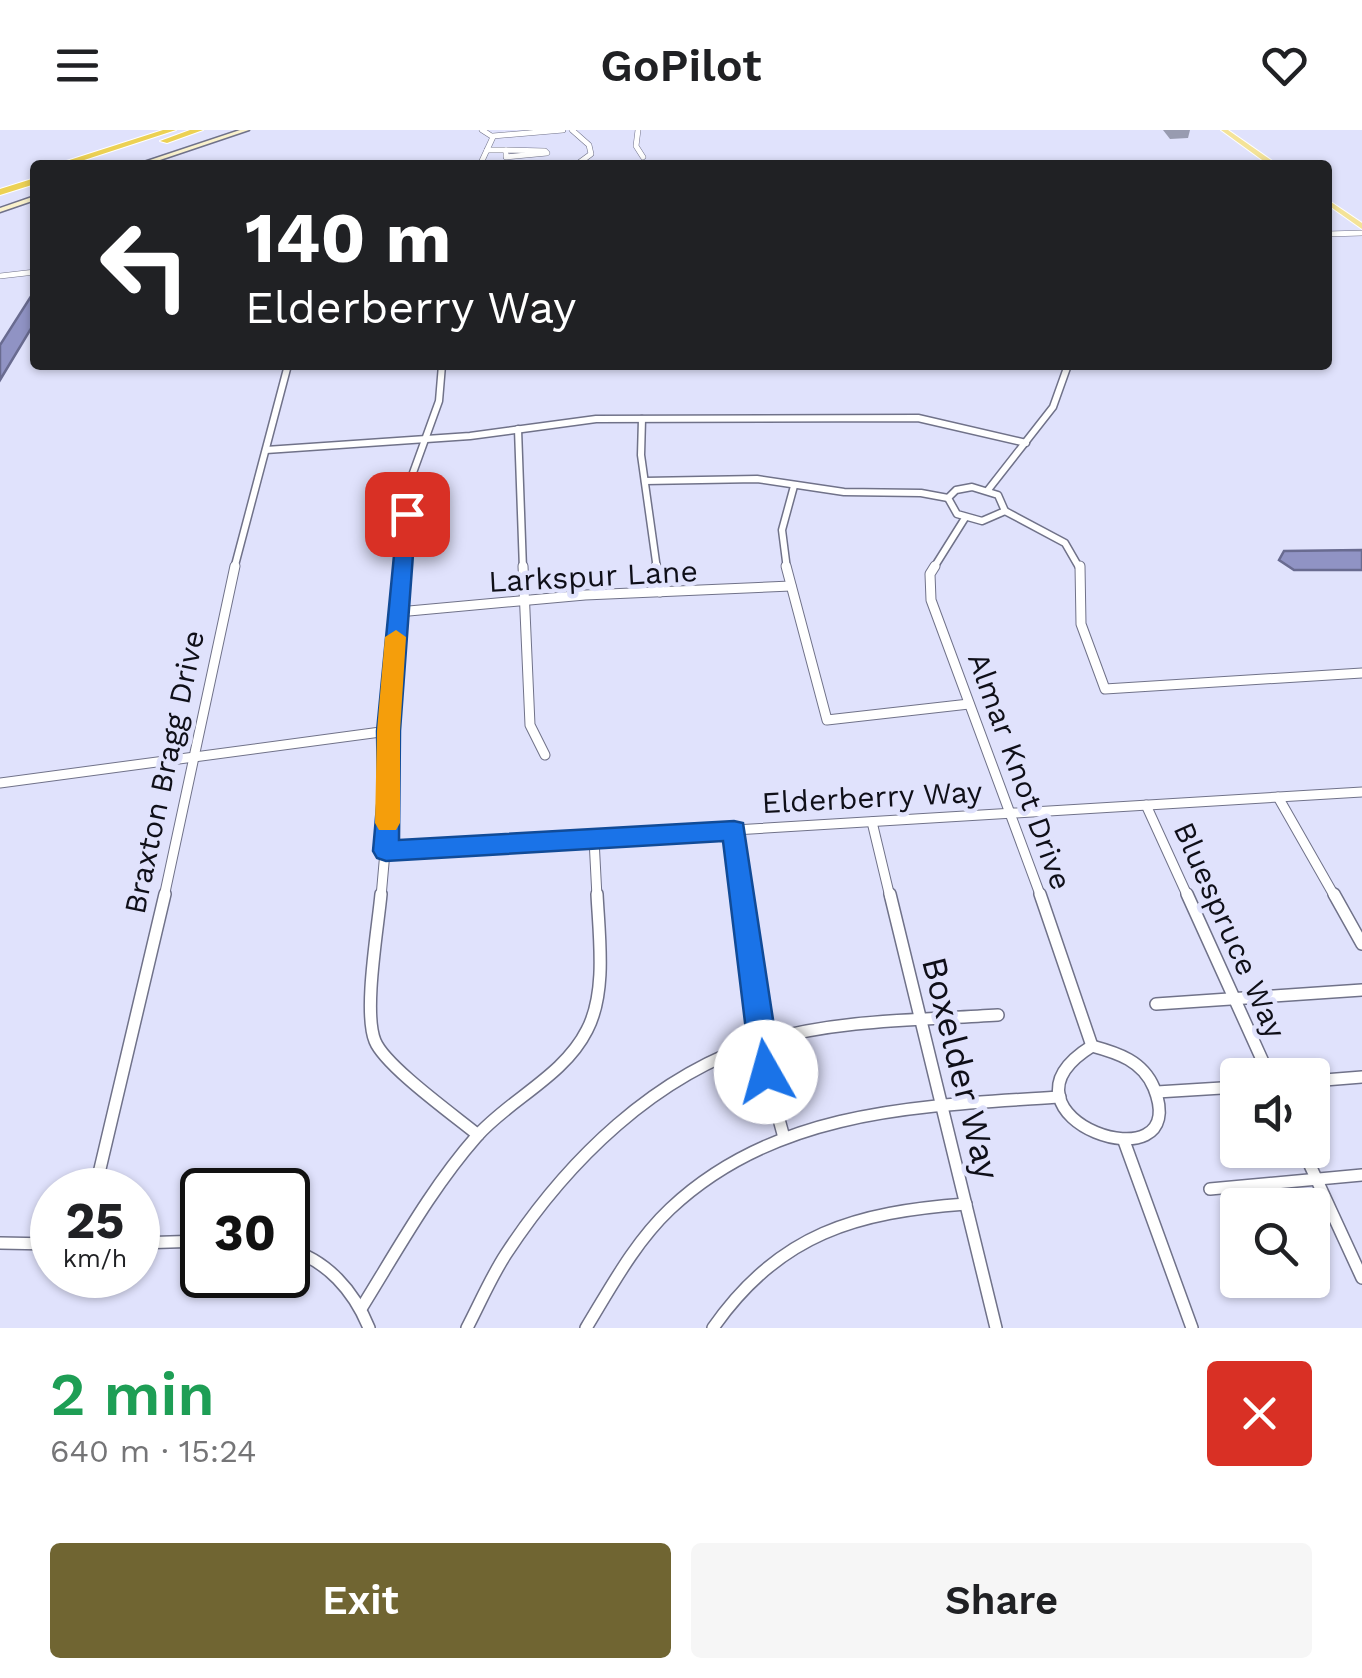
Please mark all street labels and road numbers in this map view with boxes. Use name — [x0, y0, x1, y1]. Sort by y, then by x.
street label: Larkspur Lane — [487, 553, 699, 599]
street label: Braxton Bragg Drive — [117, 627, 211, 917]
street label: Almar Knot Drive — [961, 648, 1079, 894]
street label: Elderberry Way — [761, 774, 984, 820]
street label: Bluespruce Way — [1167, 817, 1294, 1044]
street label: Boxelder Way — [913, 952, 1009, 1184]

